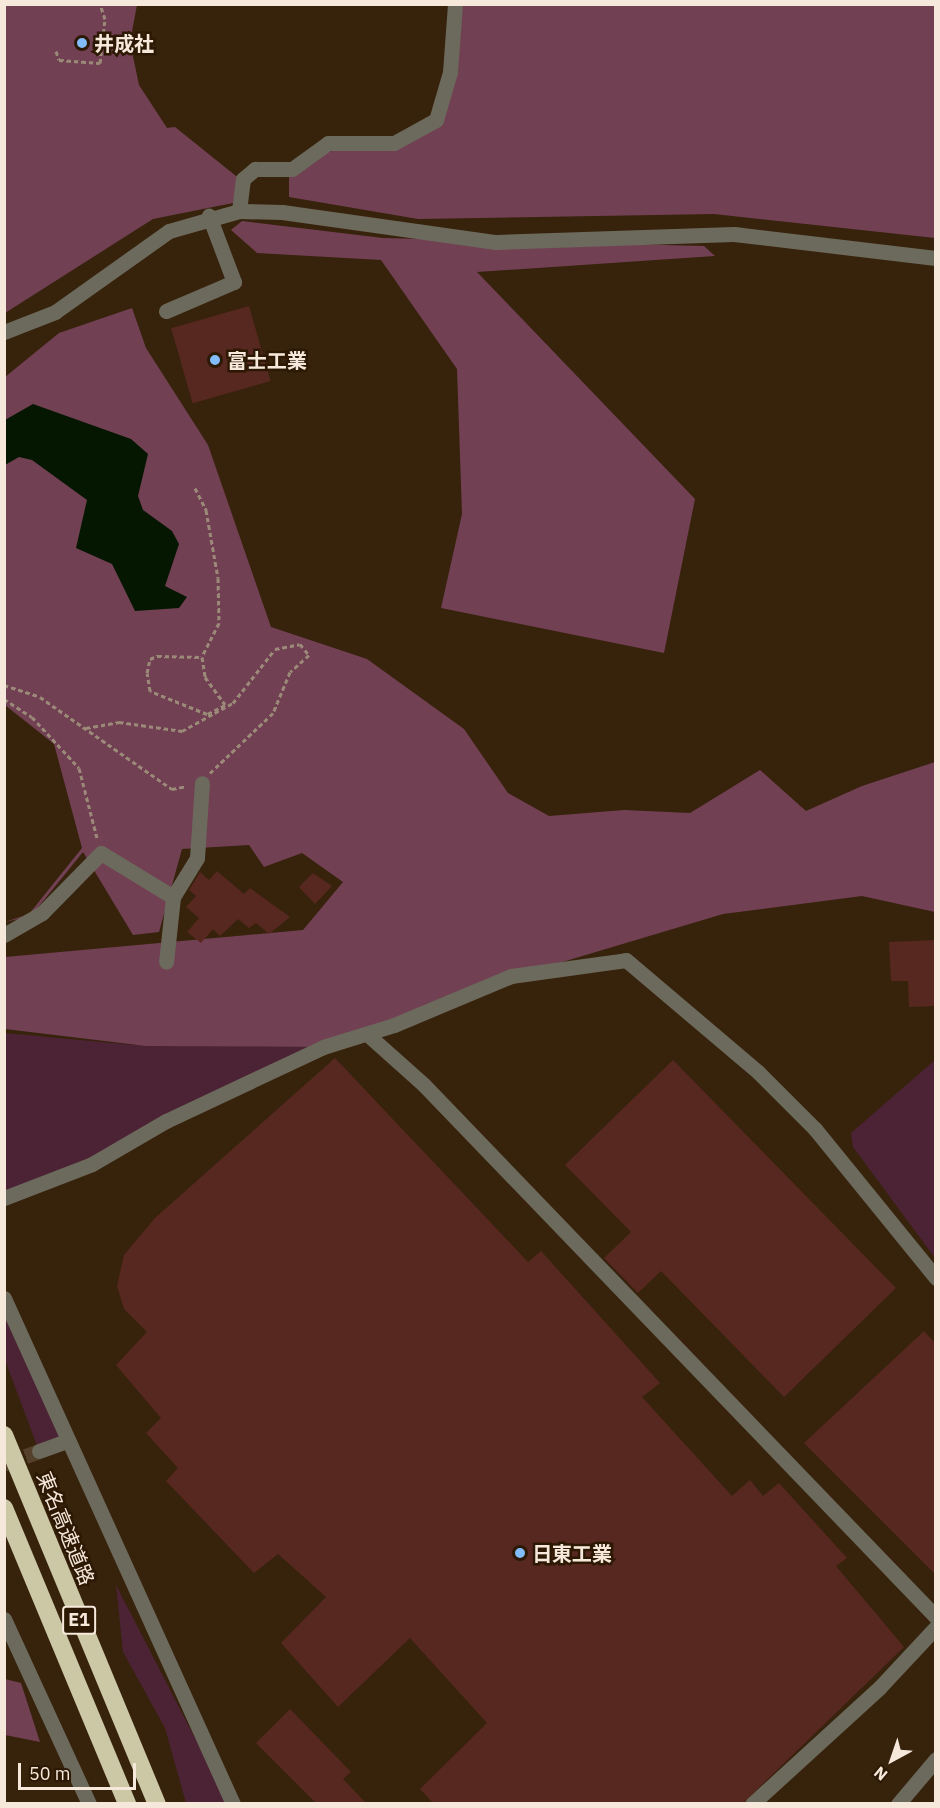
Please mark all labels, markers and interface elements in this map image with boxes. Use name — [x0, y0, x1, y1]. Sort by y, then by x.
place label: 井成社 — [94, 31, 154, 55]
marker: 井成社 — [75, 36, 89, 50]
place label: 富士工業 — [227, 348, 307, 372]
marker: 富士工業 — [208, 353, 222, 367]
street label: 東名高速道路 — [32, 1468, 100, 1588]
place label: 日東工業 — [532, 1541, 612, 1565]
marker: 日東工業 — [513, 1546, 527, 1560]
road number: E1 — [61, 1605, 97, 1635]
north arrow — [862, 1730, 922, 1790]
scale bar — [21, 1751, 140, 1789]
text: 50 m — [29, 1762, 71, 1785]
text: N — [870, 1762, 891, 1785]

